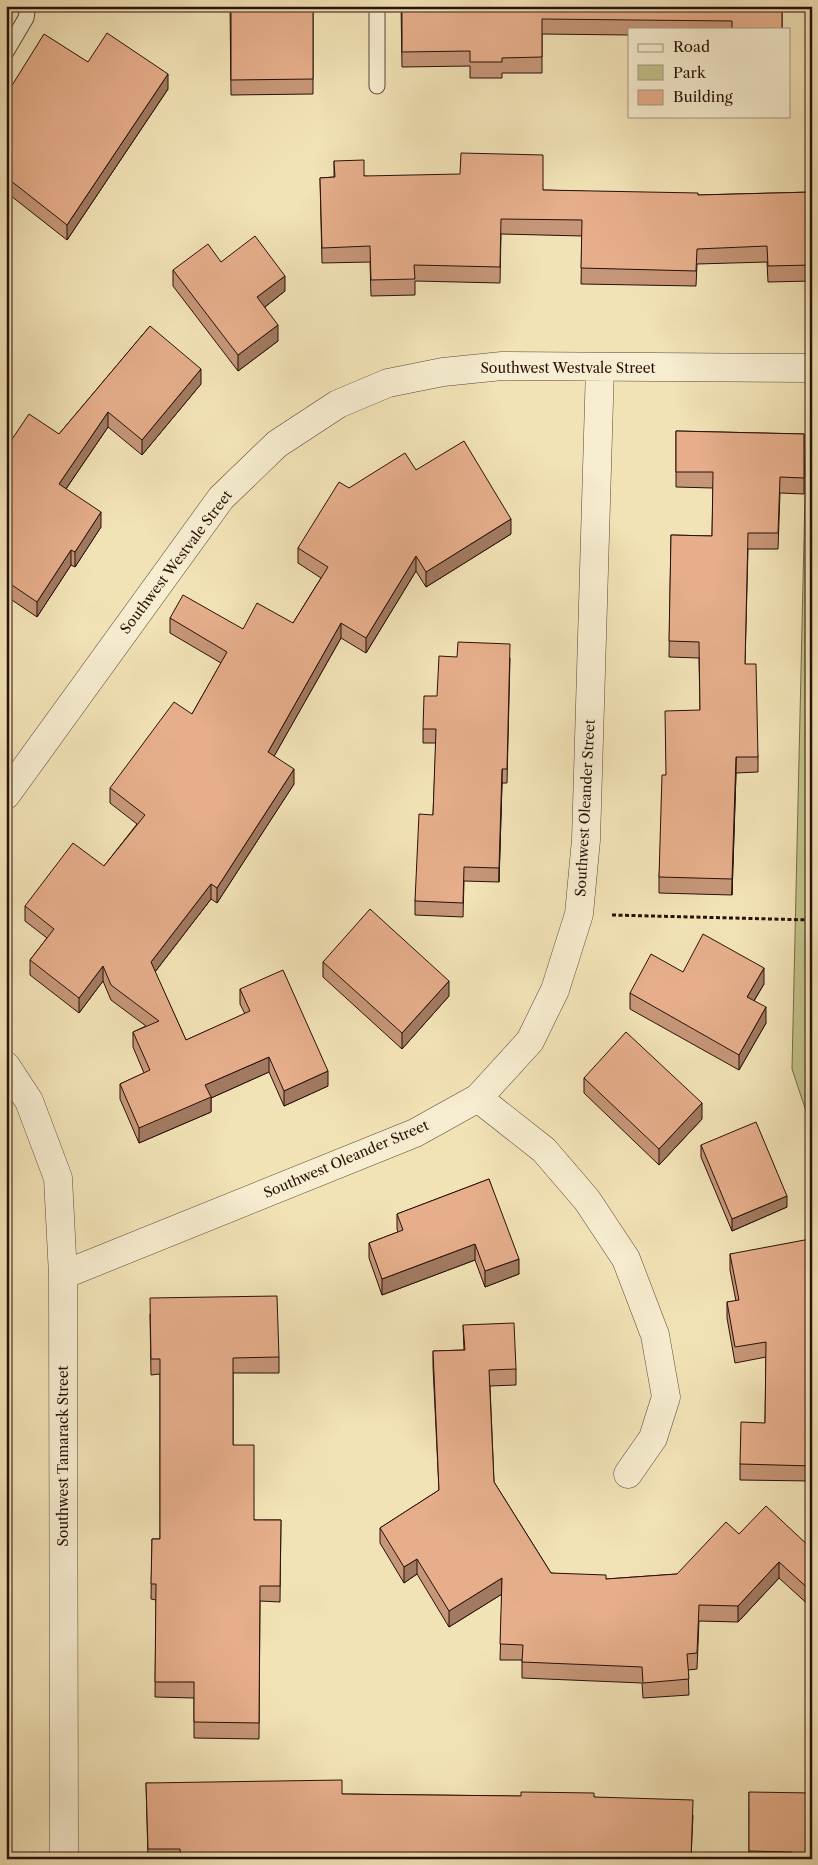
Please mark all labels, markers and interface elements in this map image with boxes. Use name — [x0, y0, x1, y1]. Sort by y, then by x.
legend — [628, 28, 790, 118]
text: Road — [673, 37, 710, 56]
text: Park — [673, 63, 707, 82]
text: Building — [673, 87, 733, 106]
street label: Southwest Westvale Street — [480, 359, 656, 377]
street label: Southwest Westvale Street — [116, 487, 236, 637]
street label: Southwest Oleander Street — [571, 719, 599, 897]
street label: Southwest Oleander Street — [261, 1116, 431, 1202]
street label: Southwest Tamarack Street — [54, 1365, 72, 1547]

